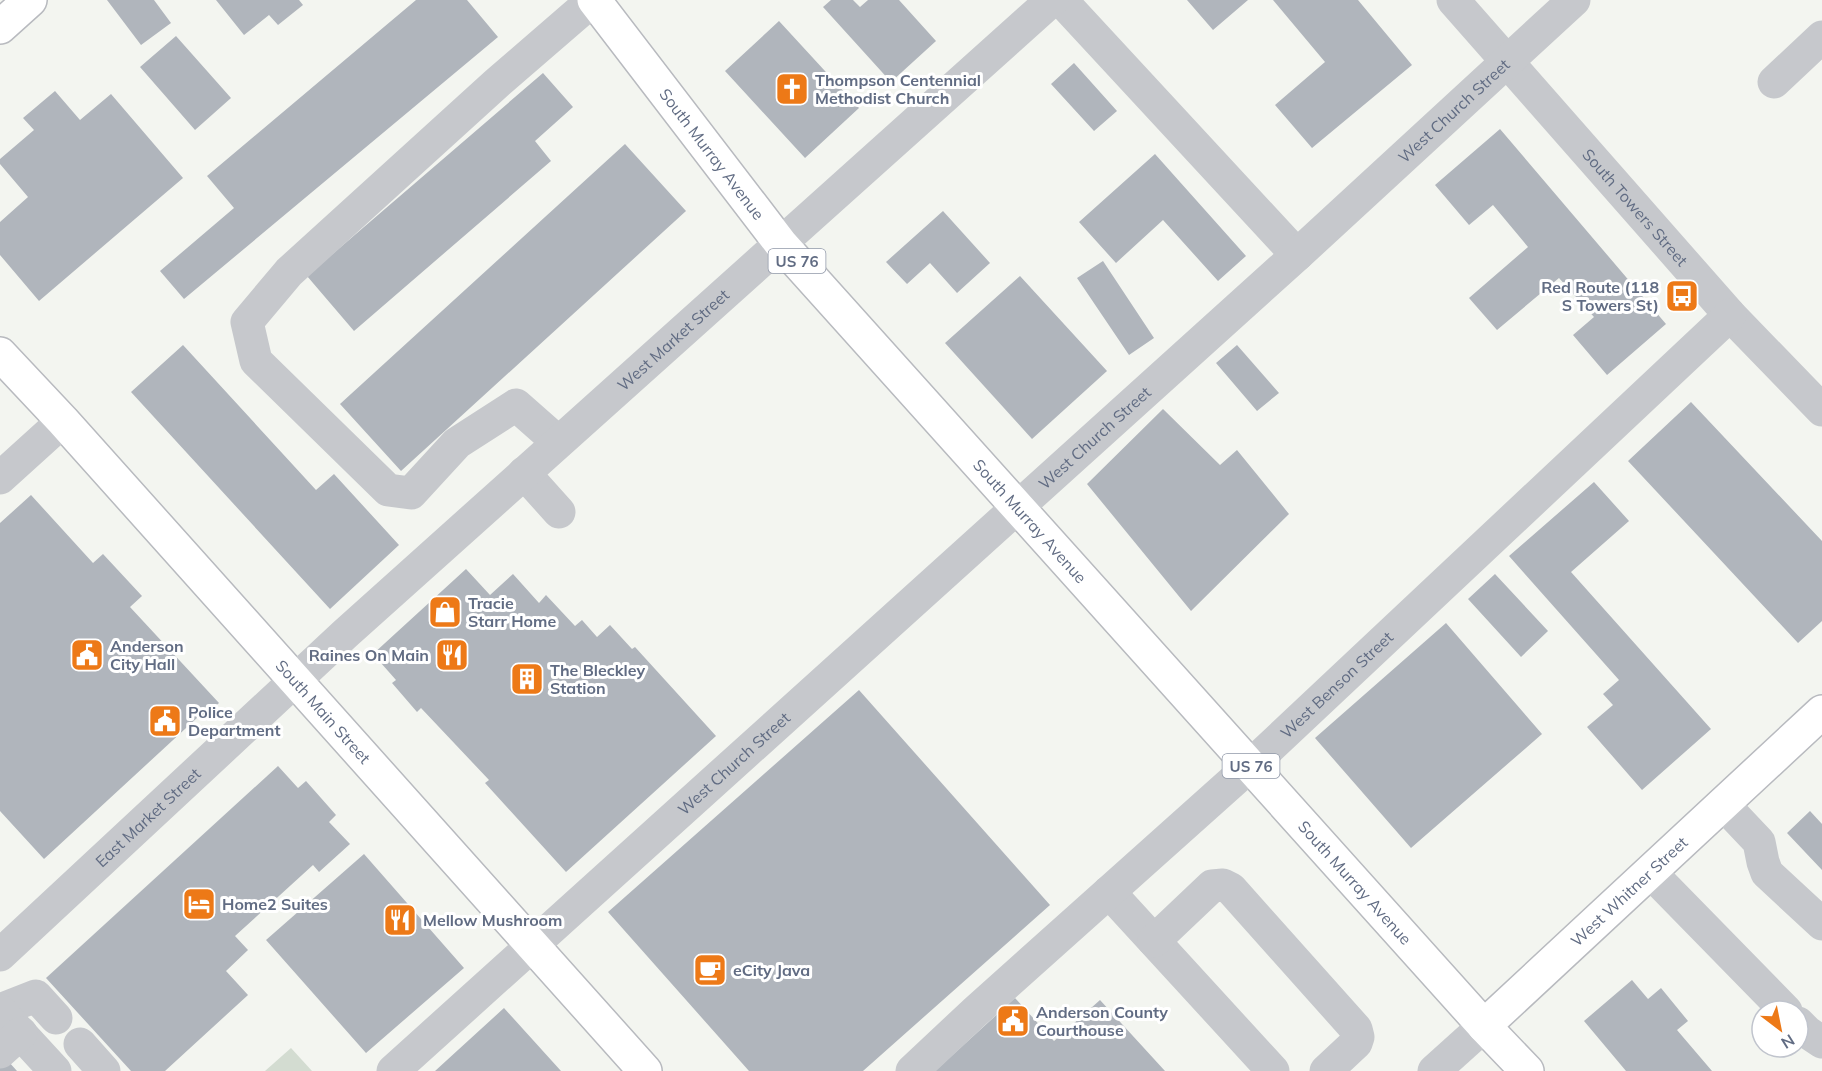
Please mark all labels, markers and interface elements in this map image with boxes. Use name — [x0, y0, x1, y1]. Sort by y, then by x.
street label: West Church Street — [1394, 54, 1514, 167]
place label: Thompson Centennial Methodist Church — [815, 70, 981, 108]
church icon: Thompson Centennial Methodist Church — [774, 71, 810, 107]
street label: South Murray Avenue — [655, 84, 769, 224]
street label: South Towers Street — [1578, 144, 1692, 270]
road number: US 76 — [768, 249, 826, 273]
place label: Red Route (118 S Towers St) — [1541, 277, 1659, 315]
bus stop icon: Red Route (118 S Towers St) — [1664, 278, 1700, 314]
street label: West Market Street — [613, 284, 733, 395]
street label: West Church Street — [1034, 382, 1155, 494]
street label: South Murray Avenue — [969, 455, 1091, 587]
place label: Tracie Starr Home — [468, 593, 556, 631]
shop icon: Tracie Starr Home — [427, 594, 463, 630]
street label: West Benson Street — [1276, 627, 1397, 742]
place label: Anderson City Hall — [110, 636, 184, 674]
public building icon: Anderson City Hall — [69, 637, 105, 673]
restaurant icon: Raines On Main — [434, 637, 470, 673]
place label: Raines On Main — [309, 645, 429, 665]
street label: South Main Street — [272, 656, 375, 768]
place label: The Bleckley Station — [550, 660, 645, 698]
building icon: The Bleckley Station — [509, 661, 545, 697]
place label: Police Department — [188, 702, 280, 740]
public building icon: Police Department — [147, 703, 183, 739]
street label: West Church Street — [673, 707, 794, 819]
road number: US 76 — [1222, 754, 1280, 778]
street label: East Market Street — [91, 763, 205, 871]
street label: South Murray Avenue — [1294, 816, 1416, 949]
street label: West Whitner Street — [1566, 832, 1692, 950]
hotel icon: Home2 Suites — [181, 886, 217, 922]
place label: Home2 Suites — [222, 894, 328, 914]
restaurant icon: Mellow Mushroom — [382, 902, 418, 938]
place label: Mellow Mushroom — [423, 910, 562, 930]
cafe icon: eCity Java — [692, 952, 728, 988]
place label: eCity Java — [733, 960, 810, 980]
north arrow — [1750, 999, 1810, 1059]
place label: Anderson County Courthouse — [1036, 1002, 1168, 1040]
public building icon: Anderson County Courthouse — [995, 1003, 1031, 1039]
text: N — [1778, 1030, 1798, 1053]

